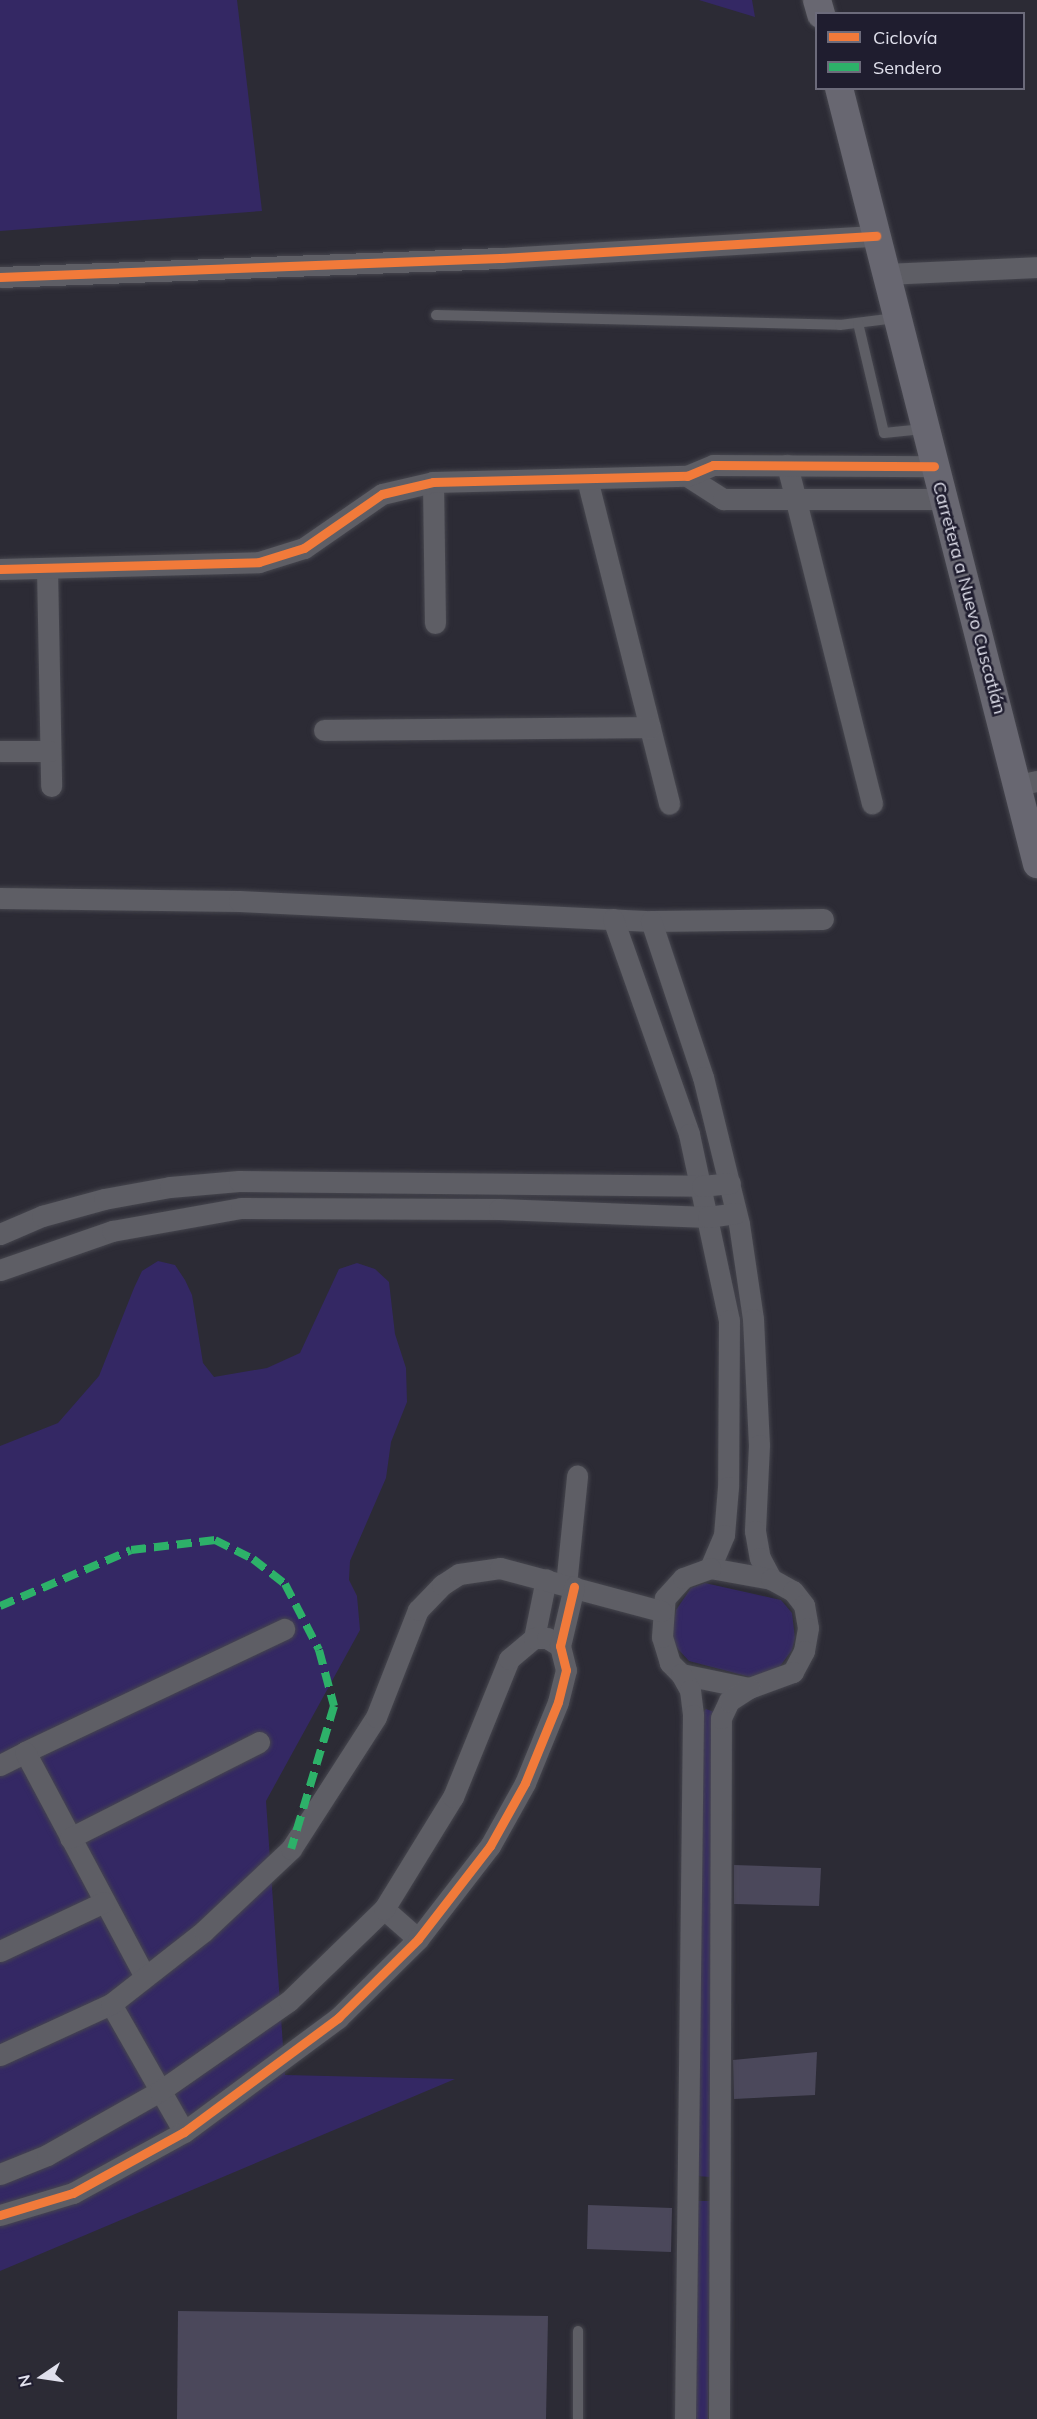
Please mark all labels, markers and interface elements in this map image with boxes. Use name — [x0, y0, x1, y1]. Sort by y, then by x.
legend — [815, 12, 1025, 90]
text: Ciclovía — [873, 26, 938, 49]
text: Sendero — [873, 56, 942, 79]
street label: Carretera a Nuevo Cuscatlán — [928, 479, 1010, 717]
north arrow — [12, 2347, 72, 2407]
text: N — [13, 2373, 36, 2389]

